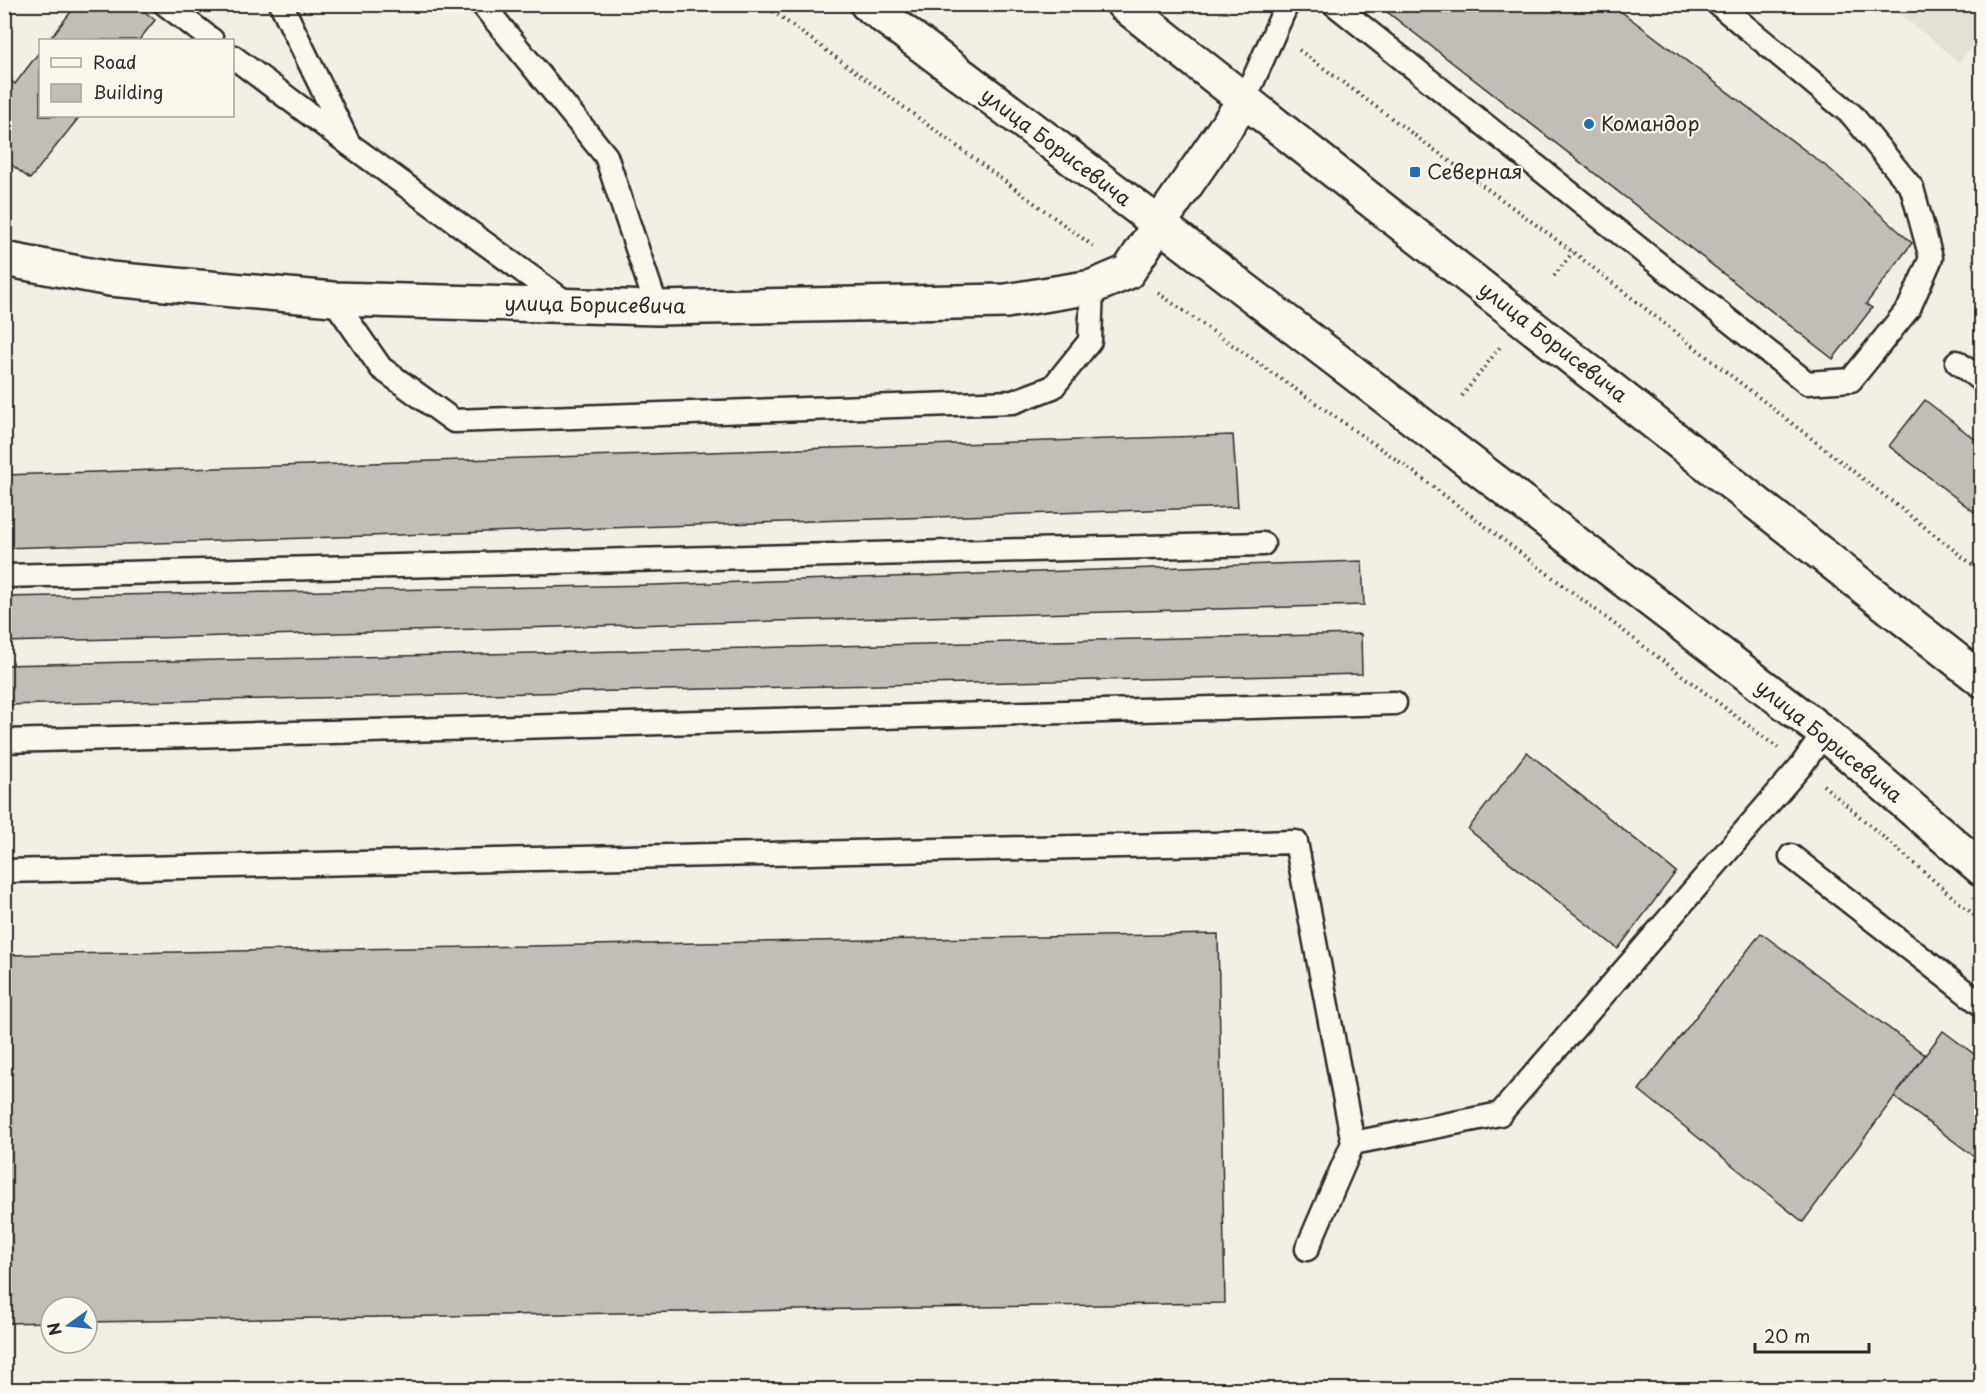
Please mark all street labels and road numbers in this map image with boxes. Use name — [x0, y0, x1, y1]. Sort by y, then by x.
street label: улица Борисевича — [975, 80, 1138, 213]
street label: улица Борисевича — [1473, 274, 1635, 409]
street label: улица Борисевича — [504, 287, 686, 321]
street label: улица Борисевича — [1750, 671, 1910, 809]

